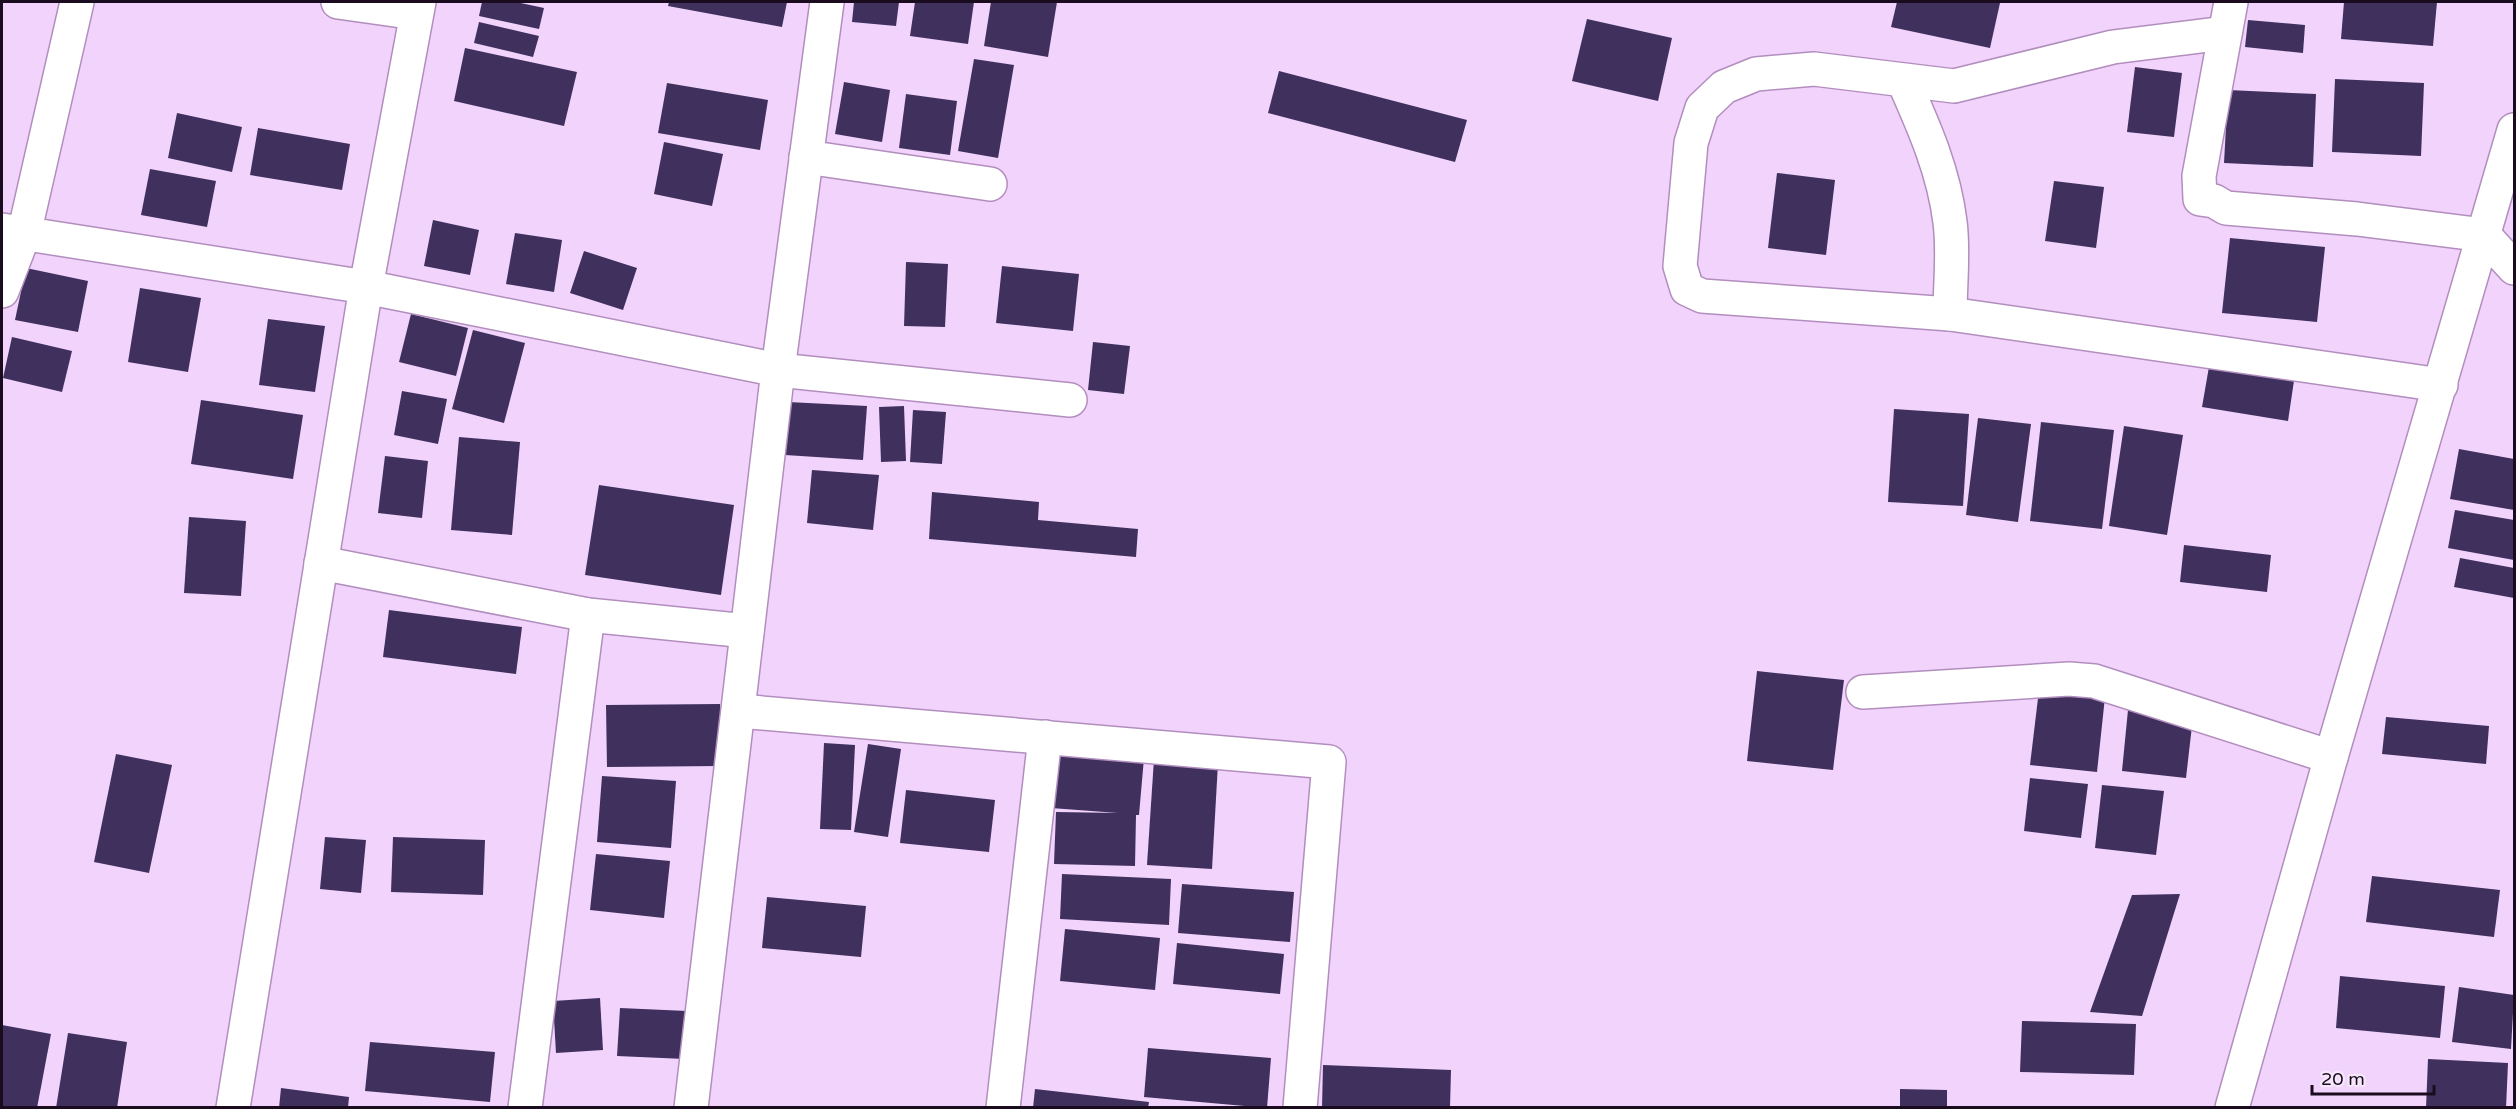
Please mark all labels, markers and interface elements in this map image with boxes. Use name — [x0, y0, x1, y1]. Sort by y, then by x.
scale bar — [2312, 1058, 2434, 1096]
text: 20 m — [2321, 1068, 2365, 1090]

